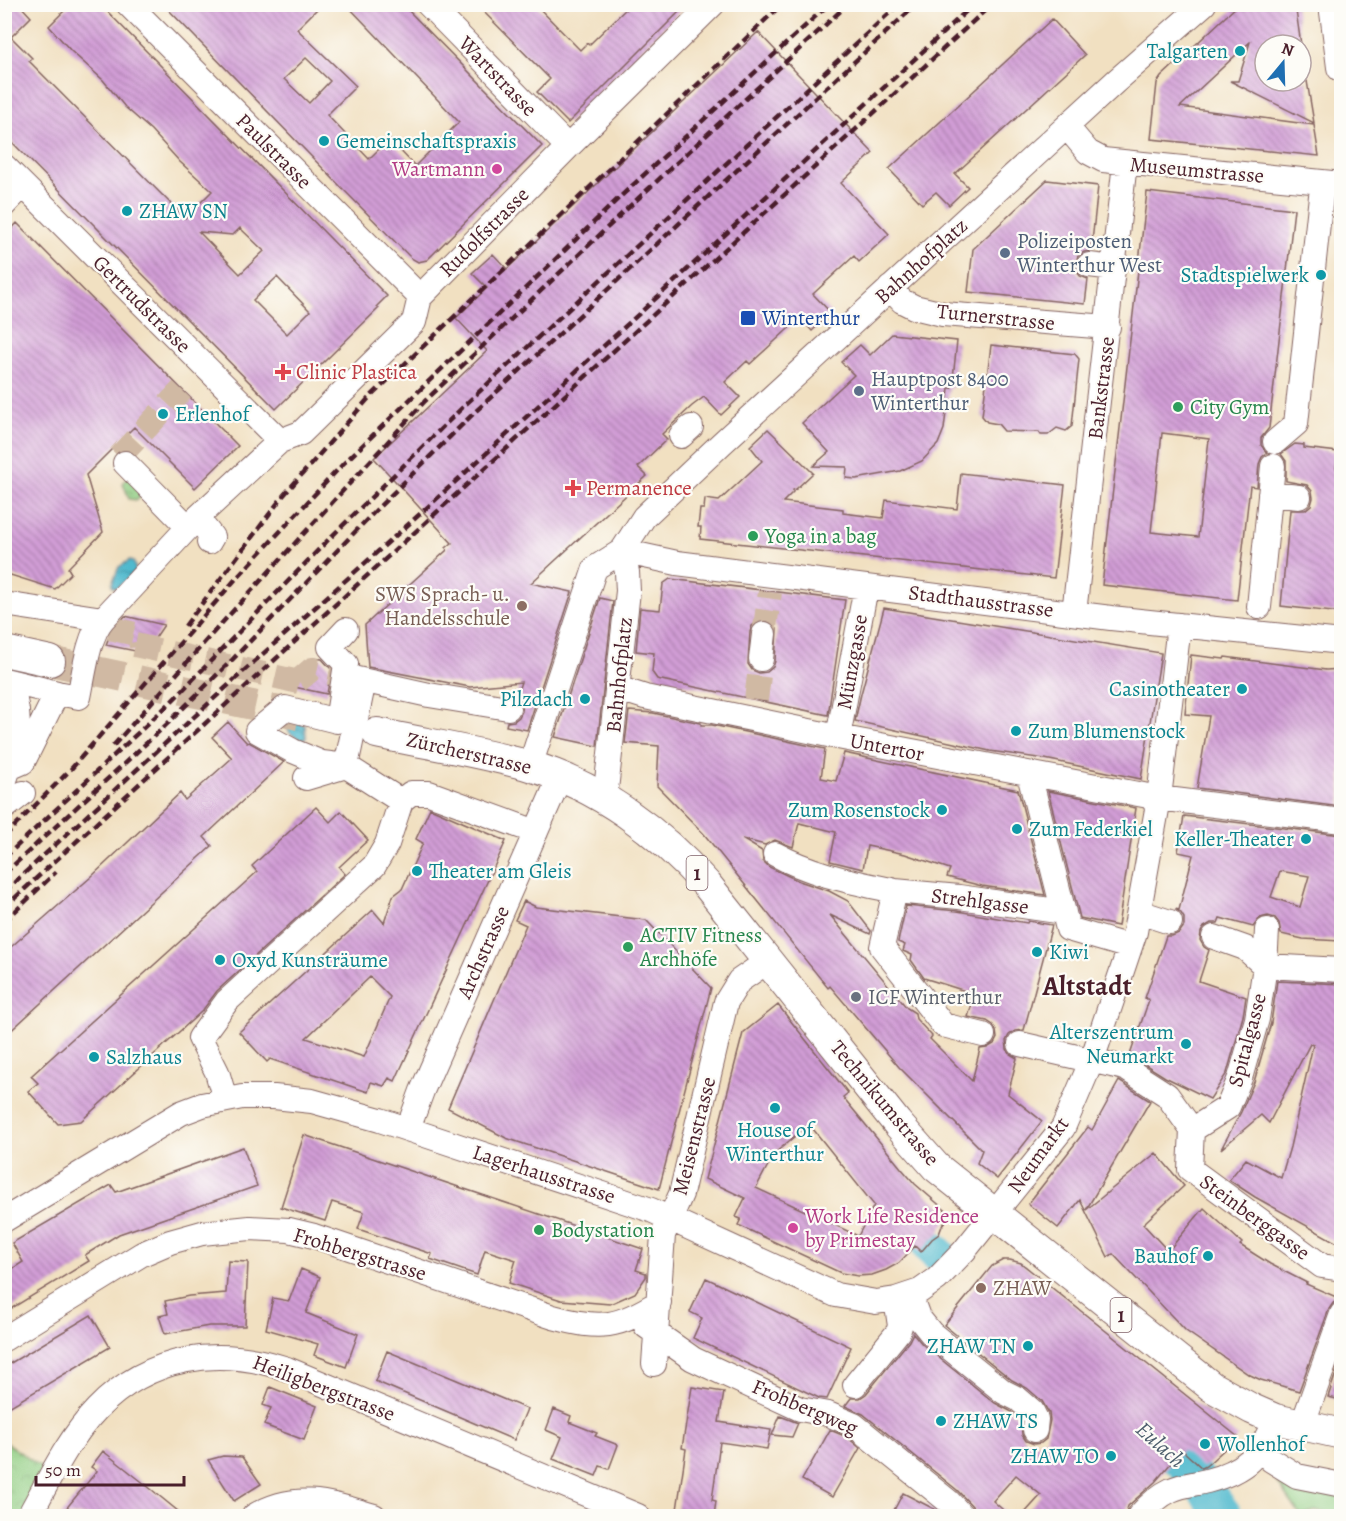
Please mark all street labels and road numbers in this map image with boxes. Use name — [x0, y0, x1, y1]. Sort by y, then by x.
street label: Wartstrasse — [452, 29, 543, 122]
street label: Paulstrasse — [230, 107, 318, 195]
street label: Museumstrasse — [1129, 150, 1265, 190]
street label: Rudolfstrasse — [433, 181, 535, 283]
street label: Bahnhofplatz — [868, 212, 974, 310]
street label: Gertrudstrasse — [87, 249, 197, 359]
street label: Turnerstrasse — [936, 297, 1056, 337]
street label: Bankstrasse — [1081, 335, 1121, 441]
street label: Stadthausstrasse — [907, 578, 1055, 624]
street label: Münzgasse — [830, 612, 874, 712]
street label: Bahnhofplatz — [599, 616, 639, 734]
street label: Zürcherstrasse — [404, 725, 534, 781]
street label: Untertor — [847, 726, 927, 768]
road number: 1 — [686, 856, 708, 890]
street label: Strehlgasse — [930, 881, 1030, 921]
street label: Archstrasse — [450, 901, 516, 1004]
street label: Spitalgasse — [1221, 990, 1273, 1090]
street label: Technikumstrasse — [824, 1034, 946, 1172]
street label: Meisenstrasse — [666, 1074, 722, 1198]
street label: Neumarkt — [1001, 1111, 1075, 1199]
street label: Lagerhausstrasse — [469, 1138, 619, 1210]
street label: Steinberggasse — [1194, 1168, 1316, 1266]
street label: Frohbergstrasse — [290, 1220, 430, 1288]
road number: 1 — [1110, 1298, 1132, 1332]
street label: Heiligbergstrasse — [249, 1348, 399, 1428]
street label: Frohbergweg — [748, 1372, 863, 1442]

